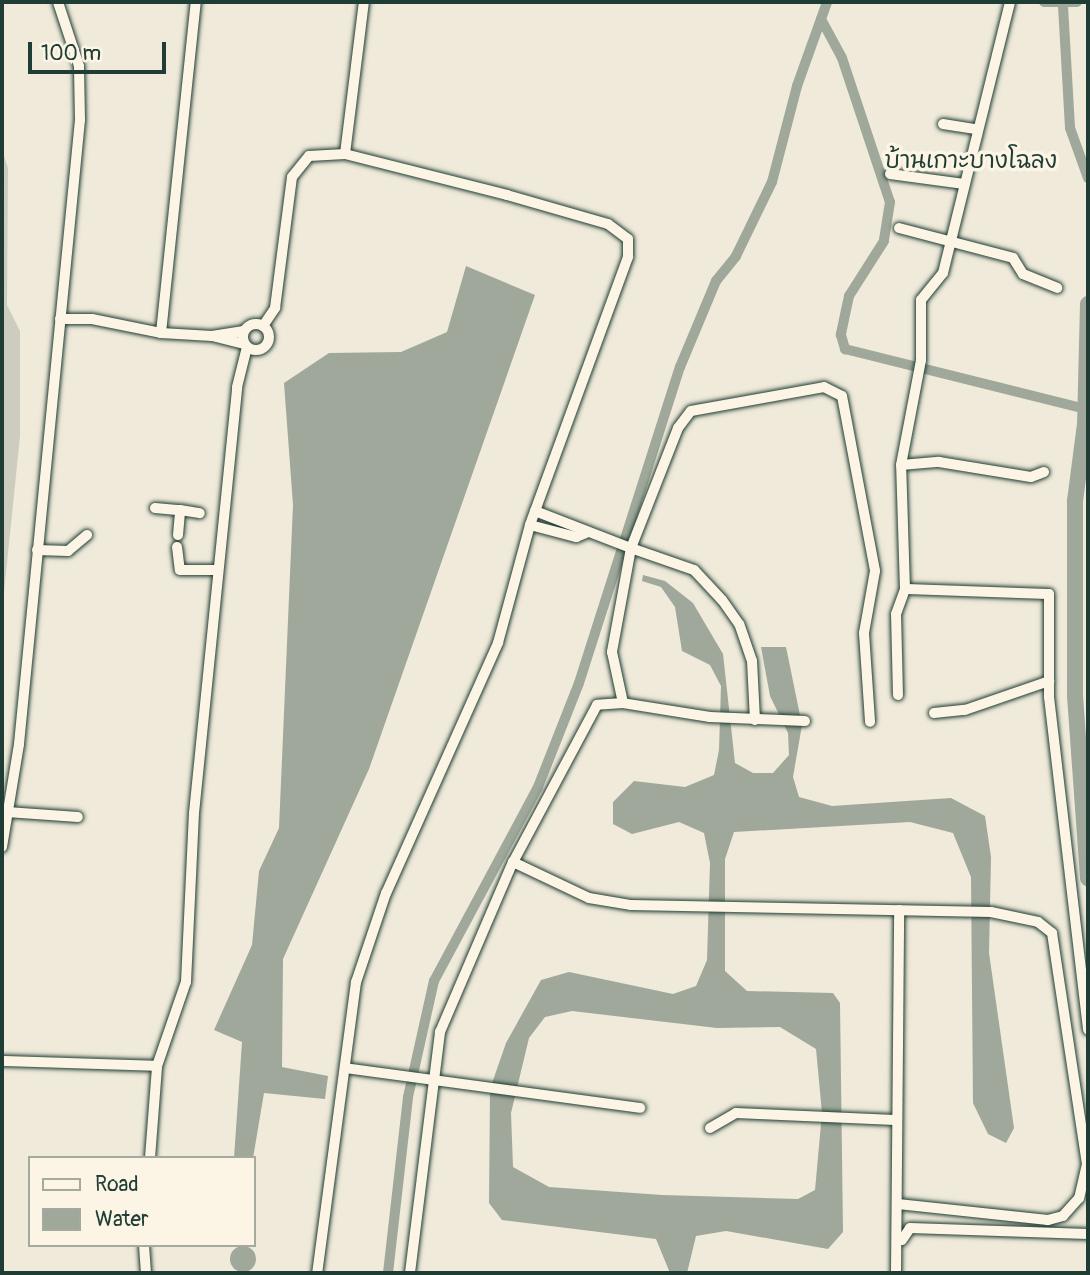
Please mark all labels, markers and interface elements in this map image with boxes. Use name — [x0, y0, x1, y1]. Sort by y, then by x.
scale bar — [32, 28, 170, 72]
text: 100 m — [41, 40, 101, 67]
district label: บ้านเกาะบางโฉลง — [885, 147, 1057, 175]
legend — [28, 1156, 256, 1247]
text: Road — [95, 1171, 139, 1198]
text: Water — [95, 1206, 148, 1233]

